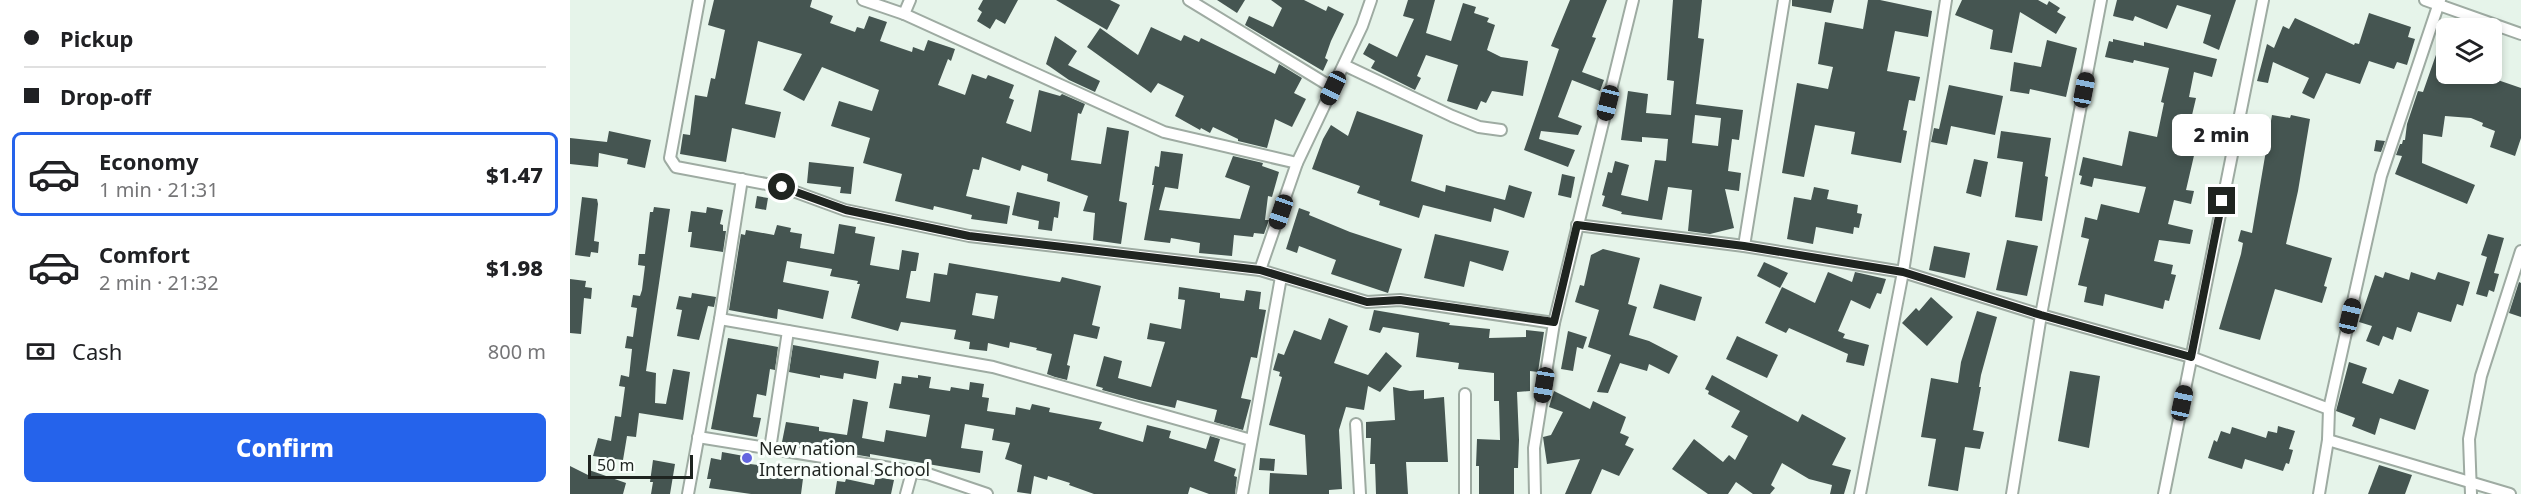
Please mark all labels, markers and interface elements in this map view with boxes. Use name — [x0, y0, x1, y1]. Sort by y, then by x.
map controls — [2436, 18, 2502, 84]
button: layers — [2436, 18, 2502, 84]
text: Pickup — [60, 23, 133, 53]
car — [1317, 68, 1349, 108]
car — [2072, 71, 2096, 109]
text: Drop-off — [60, 81, 151, 111]
car — [1595, 83, 1621, 123]
callout: 2 min — [2172, 114, 2272, 156]
text: 2 min — [2194, 121, 2249, 148]
text: Economy — [99, 146, 198, 176]
icon: car — [27, 147, 81, 201]
text: $1.47 — [486, 159, 543, 189]
route start — [768, 173, 795, 200]
text: 1 min · 21:31 — [99, 176, 219, 203]
route end — [2208, 187, 2235, 214]
car — [1267, 192, 1295, 232]
text: Comfort — [99, 239, 190, 269]
icon: car — [27, 240, 81, 294]
text: $1.98 — [486, 252, 543, 282]
text: 2 min · 21:32 — [99, 269, 219, 296]
car — [2337, 296, 2363, 336]
icon: cash — [24, 335, 57, 368]
text: Cash — [72, 336, 122, 366]
text: 800 m — [488, 338, 546, 365]
car — [1532, 366, 1556, 404]
car — [2169, 384, 2195, 422]
button: Confirm — [24, 413, 546, 482]
place label: New nation International School — [759, 436, 930, 481]
marker: New nation International School — [740, 451, 754, 465]
scale bar — [588, 452, 693, 480]
text: 50 m — [597, 454, 634, 476]

